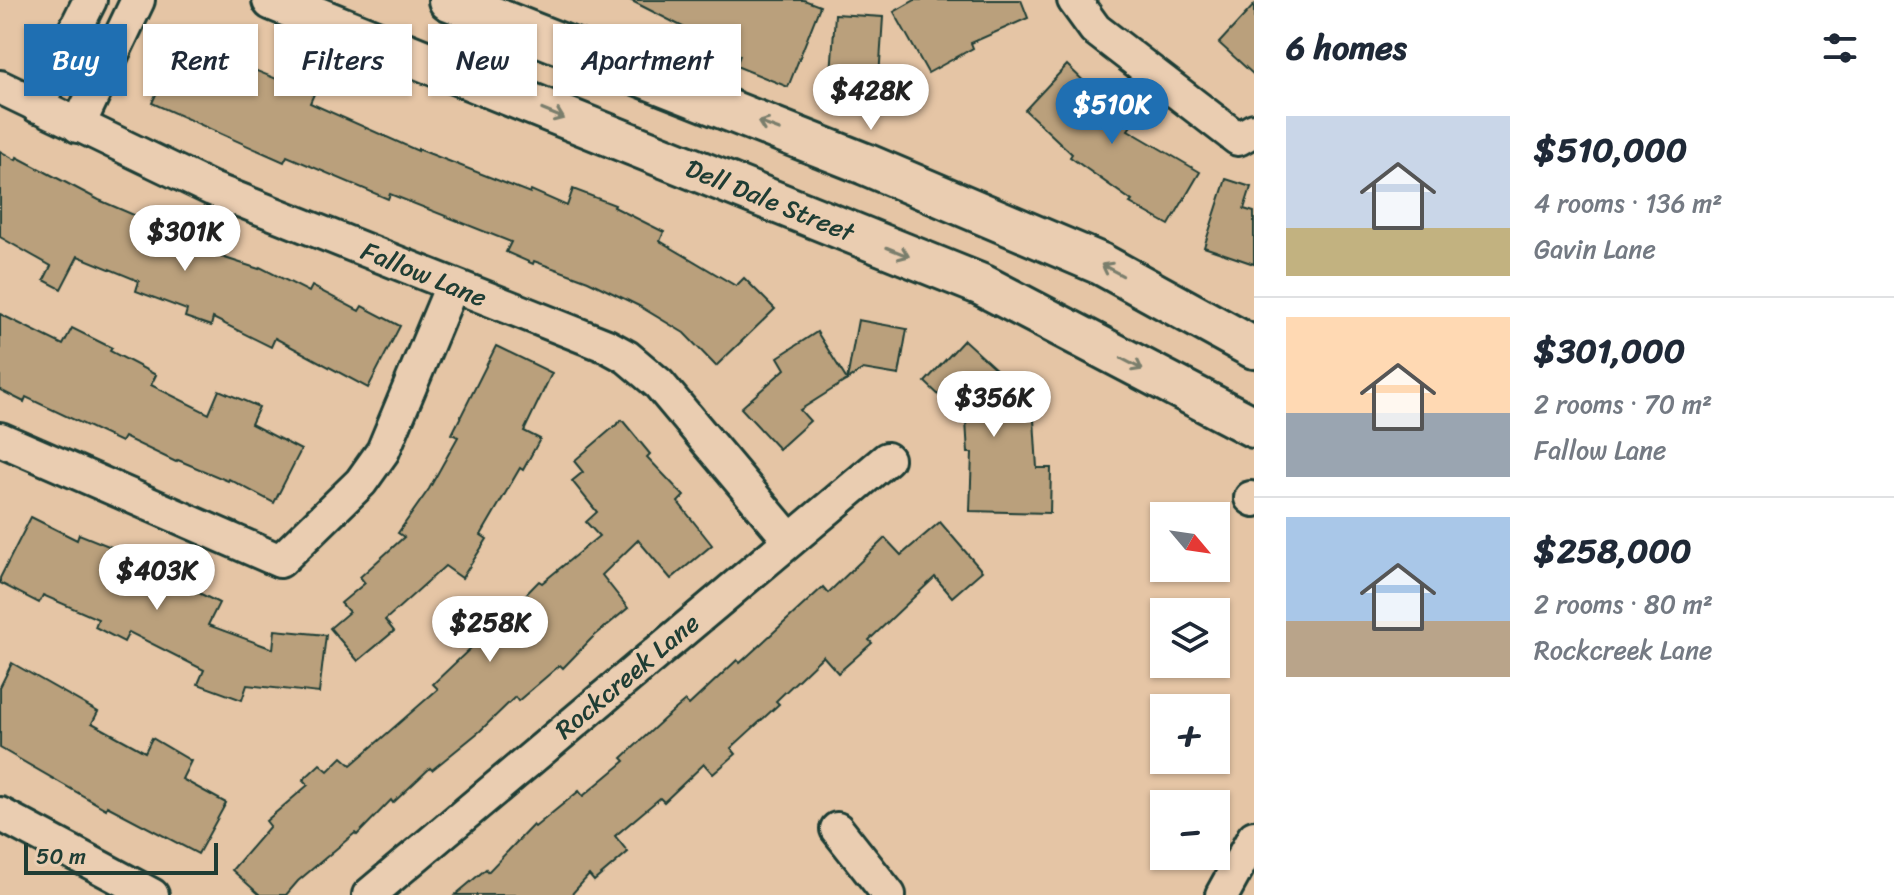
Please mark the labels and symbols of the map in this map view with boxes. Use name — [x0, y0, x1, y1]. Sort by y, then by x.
pin: $428K — [815, 64, 927, 132]
pin: $510K — [1056, 78, 1168, 146]
one-way arrow — [540, 107, 565, 122]
one-way arrow — [757, 118, 782, 132]
street label: Dell Dale Street — [678, 145, 863, 255]
pin: $301K — [129, 205, 241, 273]
street label: Fallow Lane — [354, 228, 494, 320]
one-way arrow — [885, 246, 910, 260]
one-way arrow — [1100, 262, 1124, 278]
one-way arrow — [1120, 356, 1144, 372]
pin: $356K — [938, 371, 1050, 439]
north arrow — [1150, 502, 1230, 582]
pin: $403K — [101, 544, 213, 612]
pin: $258K — [434, 596, 546, 664]
street label: Rockcreek Lane — [544, 601, 710, 751]
scale bar — [24, 839, 218, 875]

